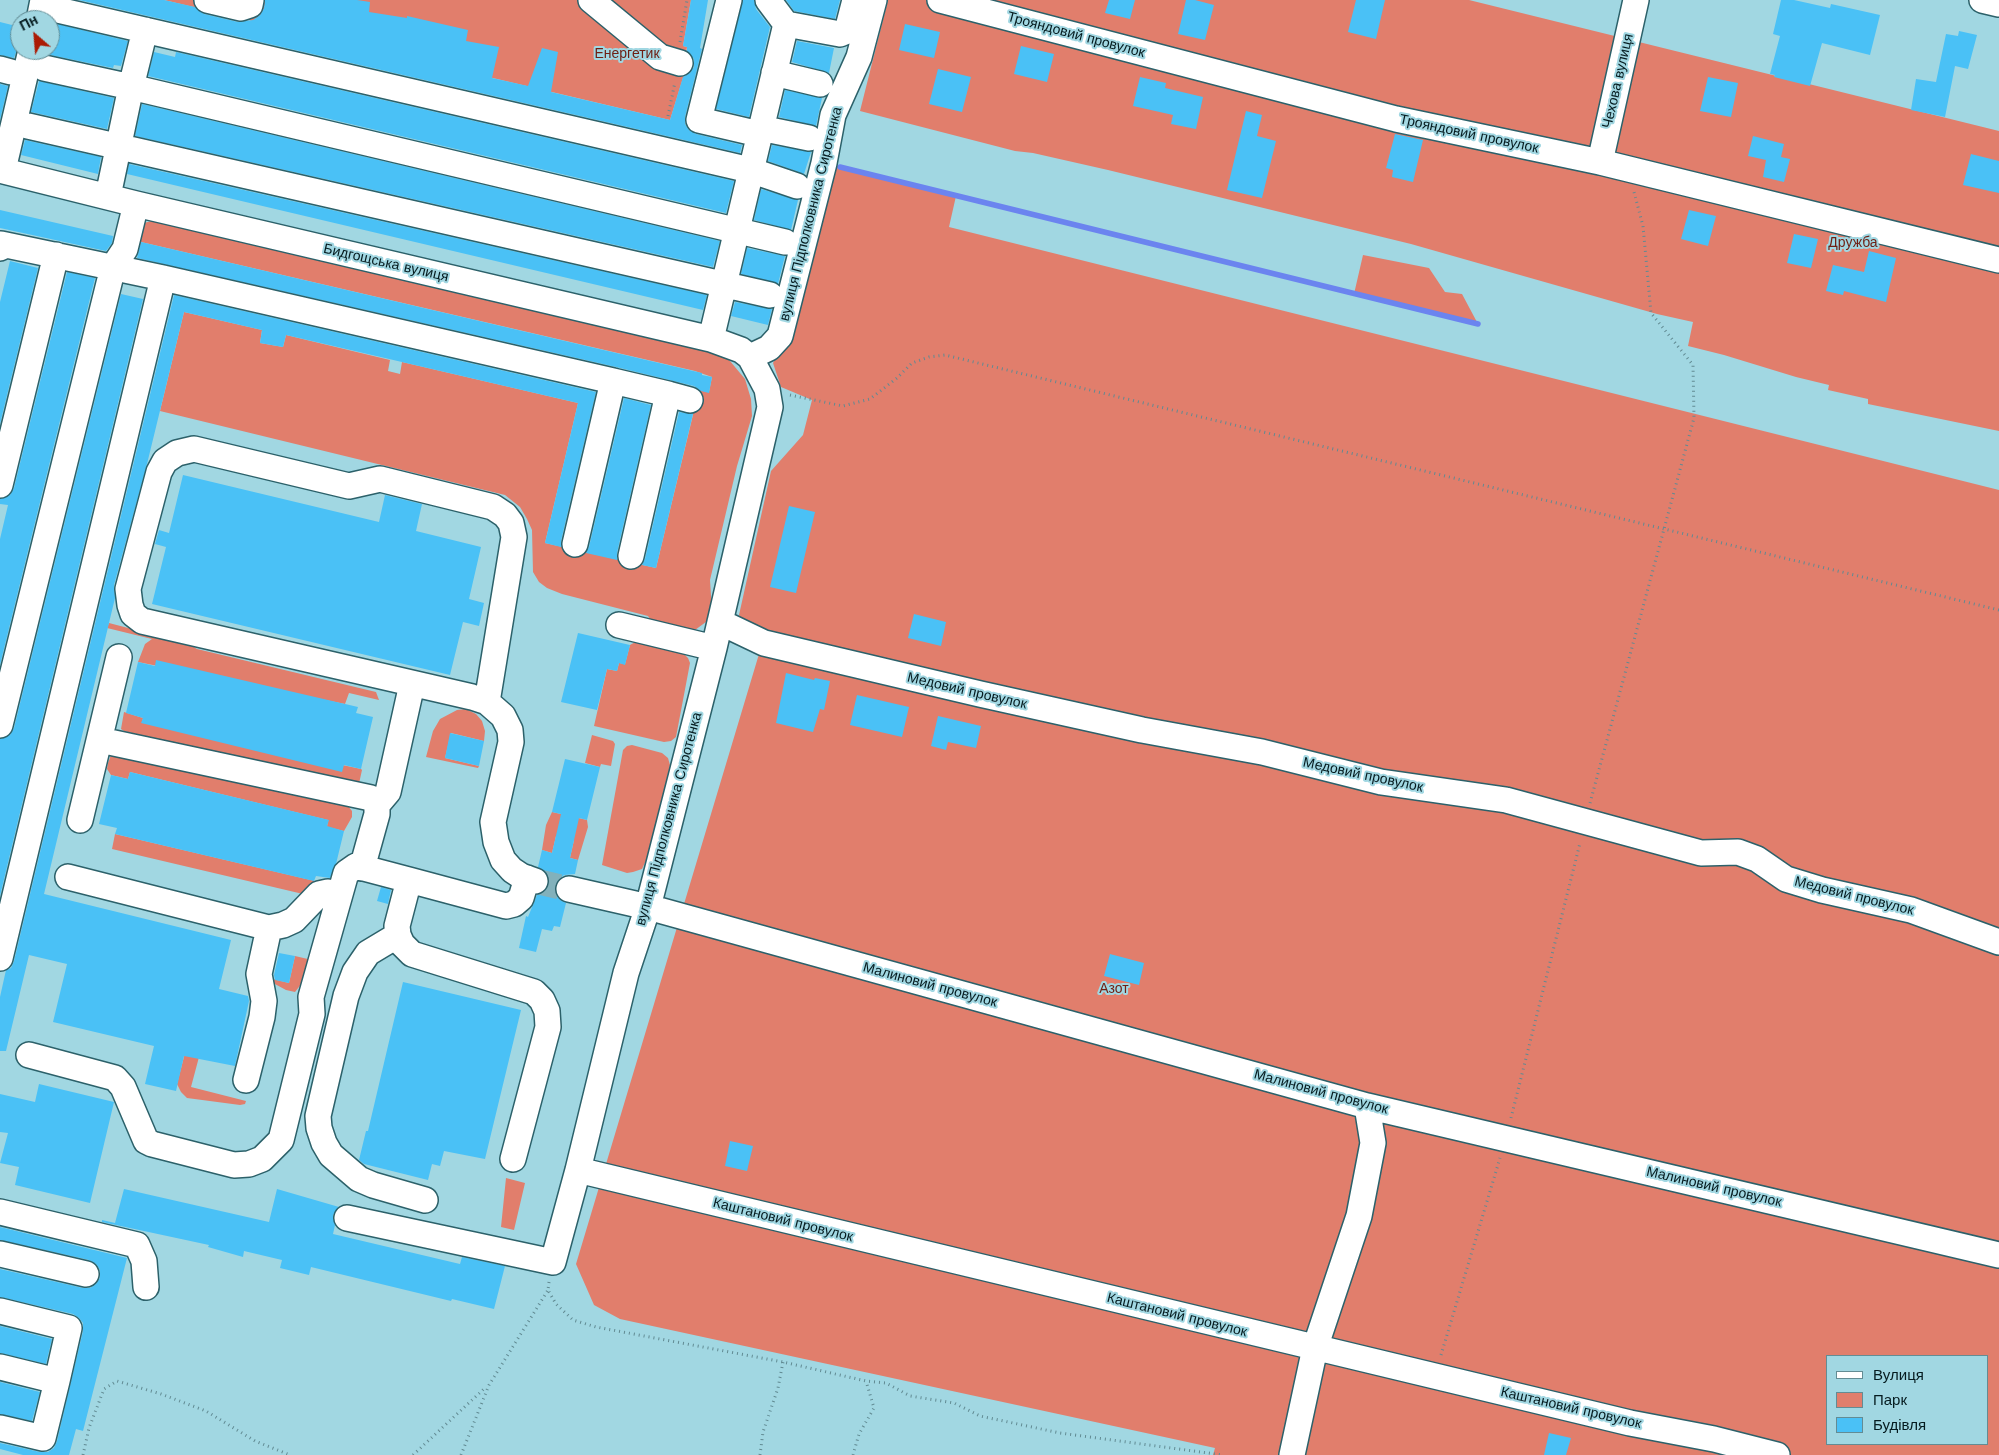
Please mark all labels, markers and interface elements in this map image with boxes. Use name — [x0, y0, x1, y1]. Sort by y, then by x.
street label: Трояндовий провулок — [1005, 9, 1147, 61]
north arrow — [10, 10, 60, 60]
text: Пн — [17, 11, 41, 34]
street label: Чехова вулиця — [1599, 32, 1637, 130]
park label: Енергетик — [594, 46, 660, 62]
street label: вулиця Підполковника Сиротенка — [776, 105, 846, 323]
street label: Трояндовий провулок — [1398, 111, 1540, 157]
park label: Дружба — [1828, 235, 1878, 251]
street label: Бидгощська вулиця — [322, 240, 450, 286]
street label: Медовий провулок — [906, 669, 1028, 713]
street label: вулиця Підполковника Сиротенка — [632, 711, 706, 927]
street label: Медовий провулок — [1301, 754, 1425, 796]
street label: Медовий провулок — [1793, 873, 1915, 919]
street label: Малиновий провулок — [861, 959, 999, 1011]
park label: Азот — [1099, 981, 1129, 997]
street label: Малиновий провулок — [1252, 1066, 1390, 1118]
street label: Малиновий провулок — [1645, 1163, 1783, 1211]
street label: Каштановий провулок — [711, 1194, 855, 1246]
street label: Каштановий провулок — [1105, 1289, 1249, 1341]
legend — [1826, 1355, 1989, 1445]
text: Вулиця — [1873, 1366, 1924, 1384]
street label: Каштановий провулок — [1499, 1384, 1643, 1432]
text: Парк — [1873, 1391, 1907, 1409]
text: Будівля — [1873, 1416, 1926, 1434]

